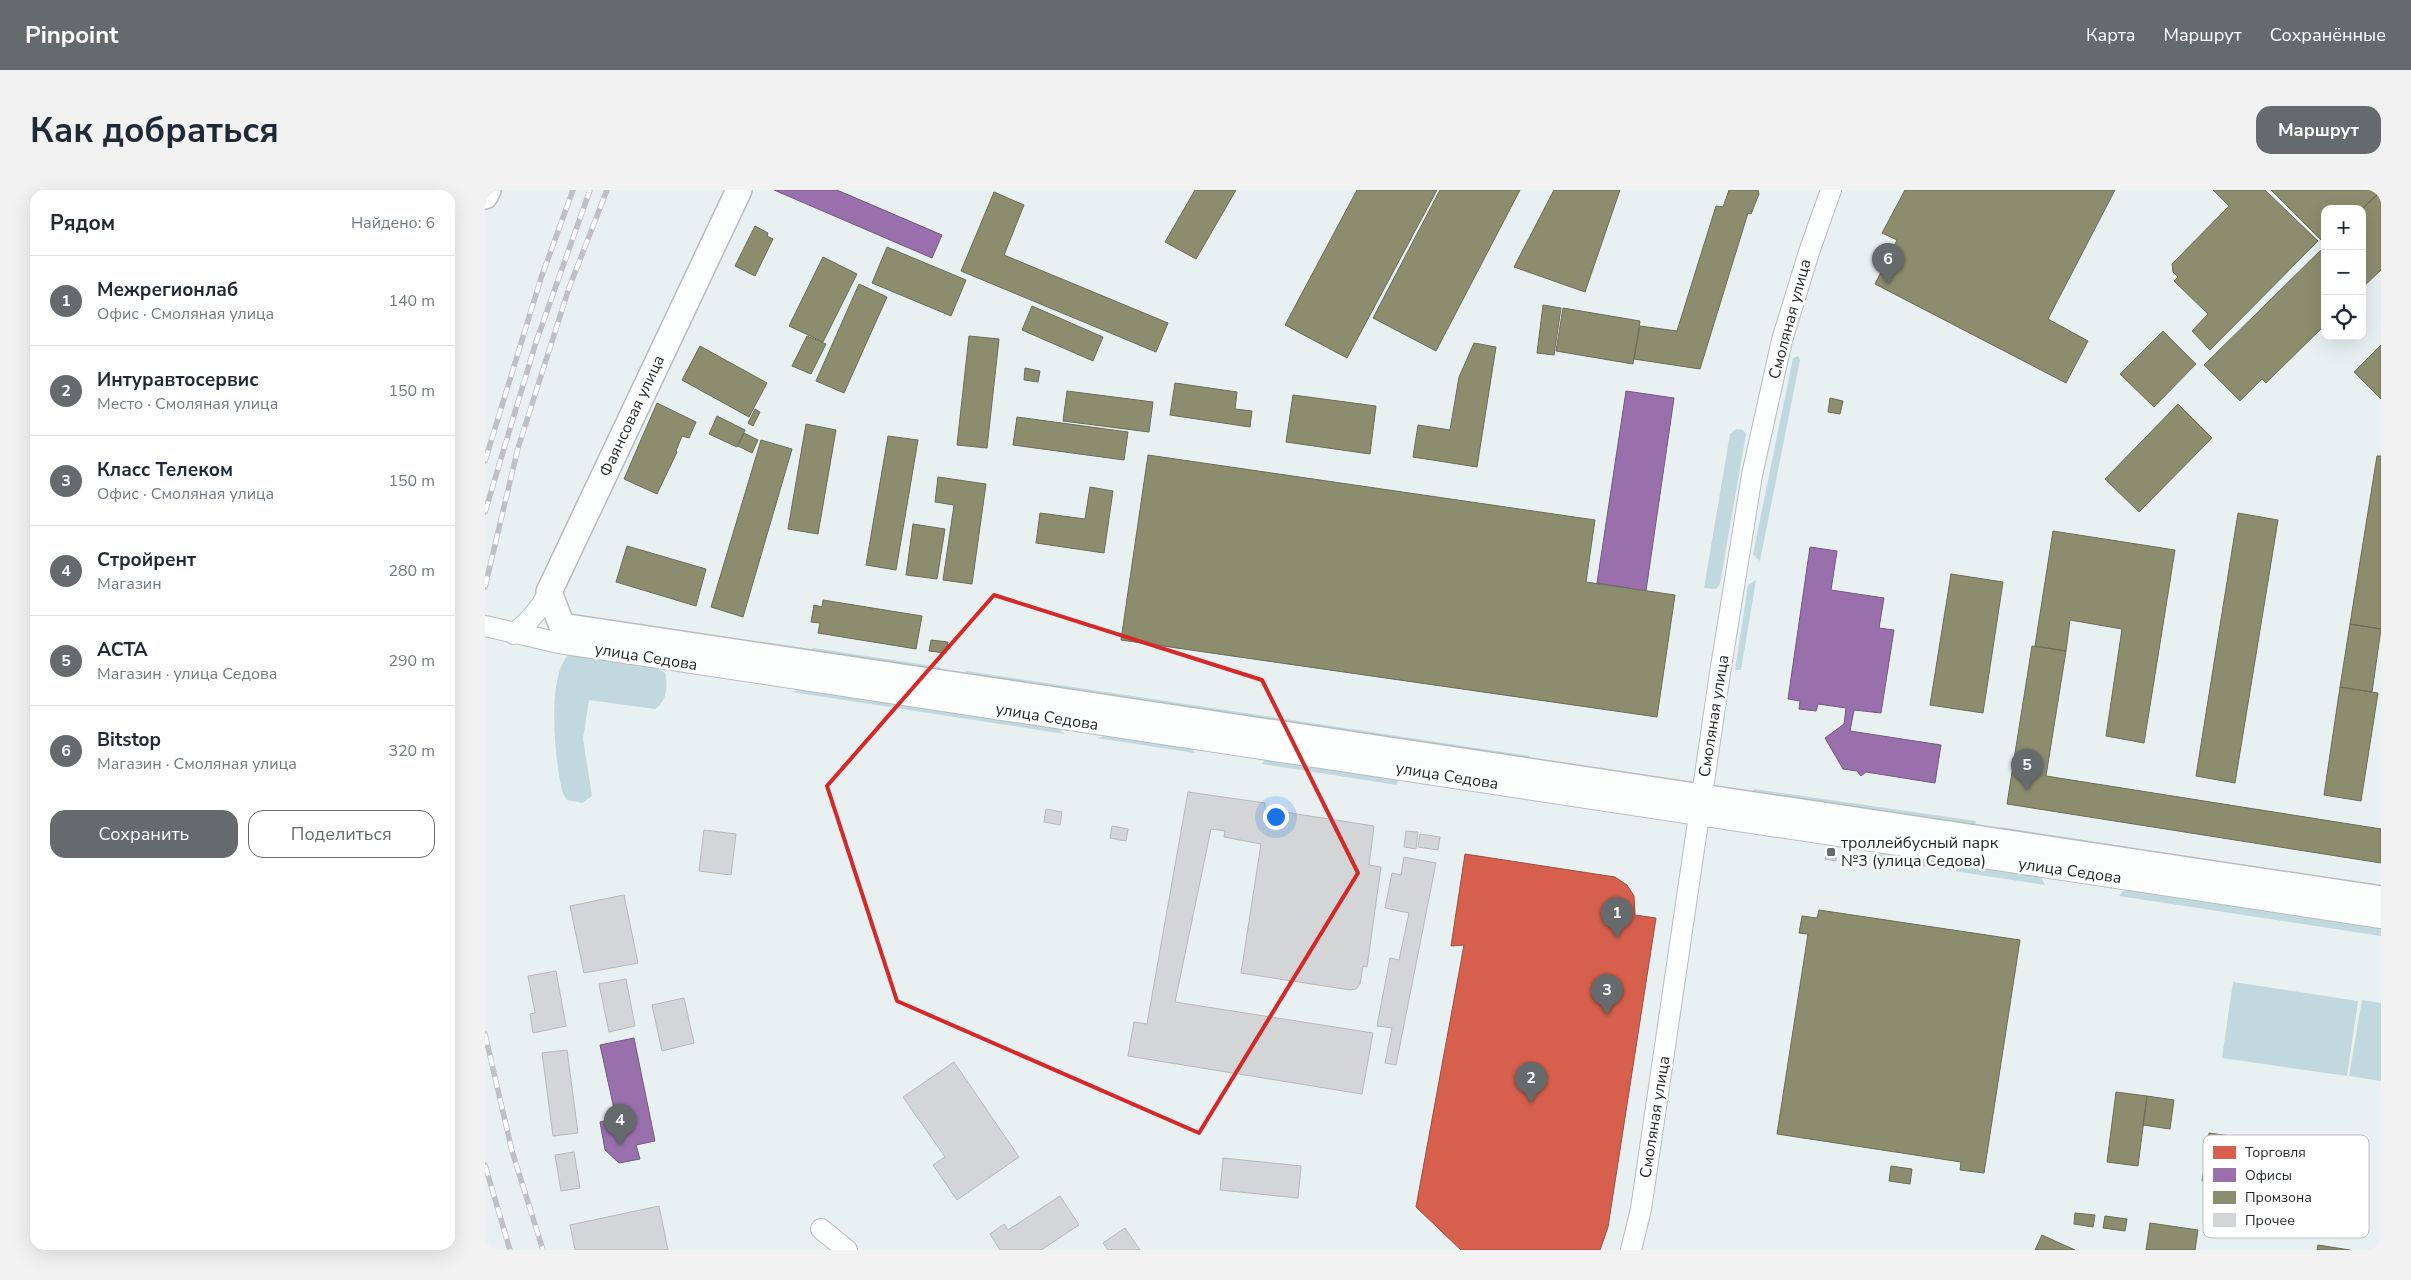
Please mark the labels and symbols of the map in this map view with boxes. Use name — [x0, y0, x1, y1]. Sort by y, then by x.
pin: 6 — [1872, 243, 1904, 284]
street label: Смоляная улица — [1763, 257, 1817, 381]
street label: Фаянсовая улица — [594, 352, 670, 480]
street label: улица Седова — [593, 638, 699, 676]
street label: Смоляная улица — [1693, 653, 1735, 779]
street label: улица Седова — [994, 698, 1100, 736]
pin: 5 — [2011, 749, 2043, 790]
street label: улица Седова — [1394, 757, 1500, 795]
your location — [1263, 804, 1289, 830]
place label: троллейбусный парк №3 (улица Седова) — [1841, 832, 1999, 872]
marker: троллейбусный парк №3 (улица Седова) — [1825, 846, 1837, 858]
street label: улица Седова — [2017, 853, 2123, 889]
pin: 1 — [1601, 897, 1633, 938]
pin: 3 — [1591, 974, 1623, 1015]
street label: Смоляная улица — [1634, 1054, 1676, 1180]
pin: 2 — [1515, 1062, 1547, 1103]
pin: 4 — [604, 1104, 636, 1145]
legend — [2203, 1135, 2369, 1238]
text: Торговля — [2245, 1143, 2306, 1162]
text: Офисы — [2245, 1166, 2292, 1185]
text: Промзона — [2245, 1188, 2312, 1207]
text: Прочее — [2245, 1211, 2295, 1230]

